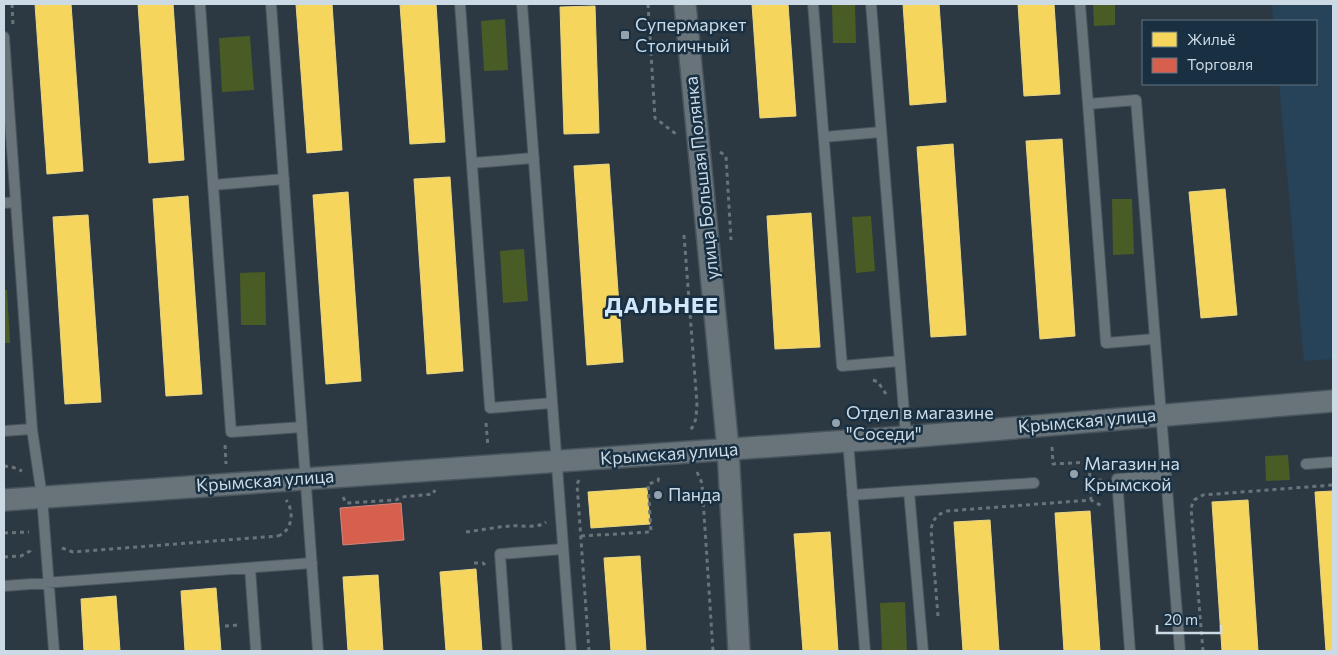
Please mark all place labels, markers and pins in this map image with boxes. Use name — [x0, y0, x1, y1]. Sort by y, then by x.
place label: Супермаркет Столичный — [635, 13, 747, 56]
marker: Супермаркет Столичный — [619, 29, 631, 41]
place label: Отдел в магазине "Соседи" — [846, 401, 994, 444]
marker: Отдел в магазине "Соседи" — [830, 417, 842, 429]
place label: Магазин на Крымской — [1084, 452, 1180, 495]
marker: Магазин на Крымской — [1068, 468, 1080, 480]
place label: Панда — [668, 483, 721, 505]
marker: Панда — [652, 489, 664, 501]

